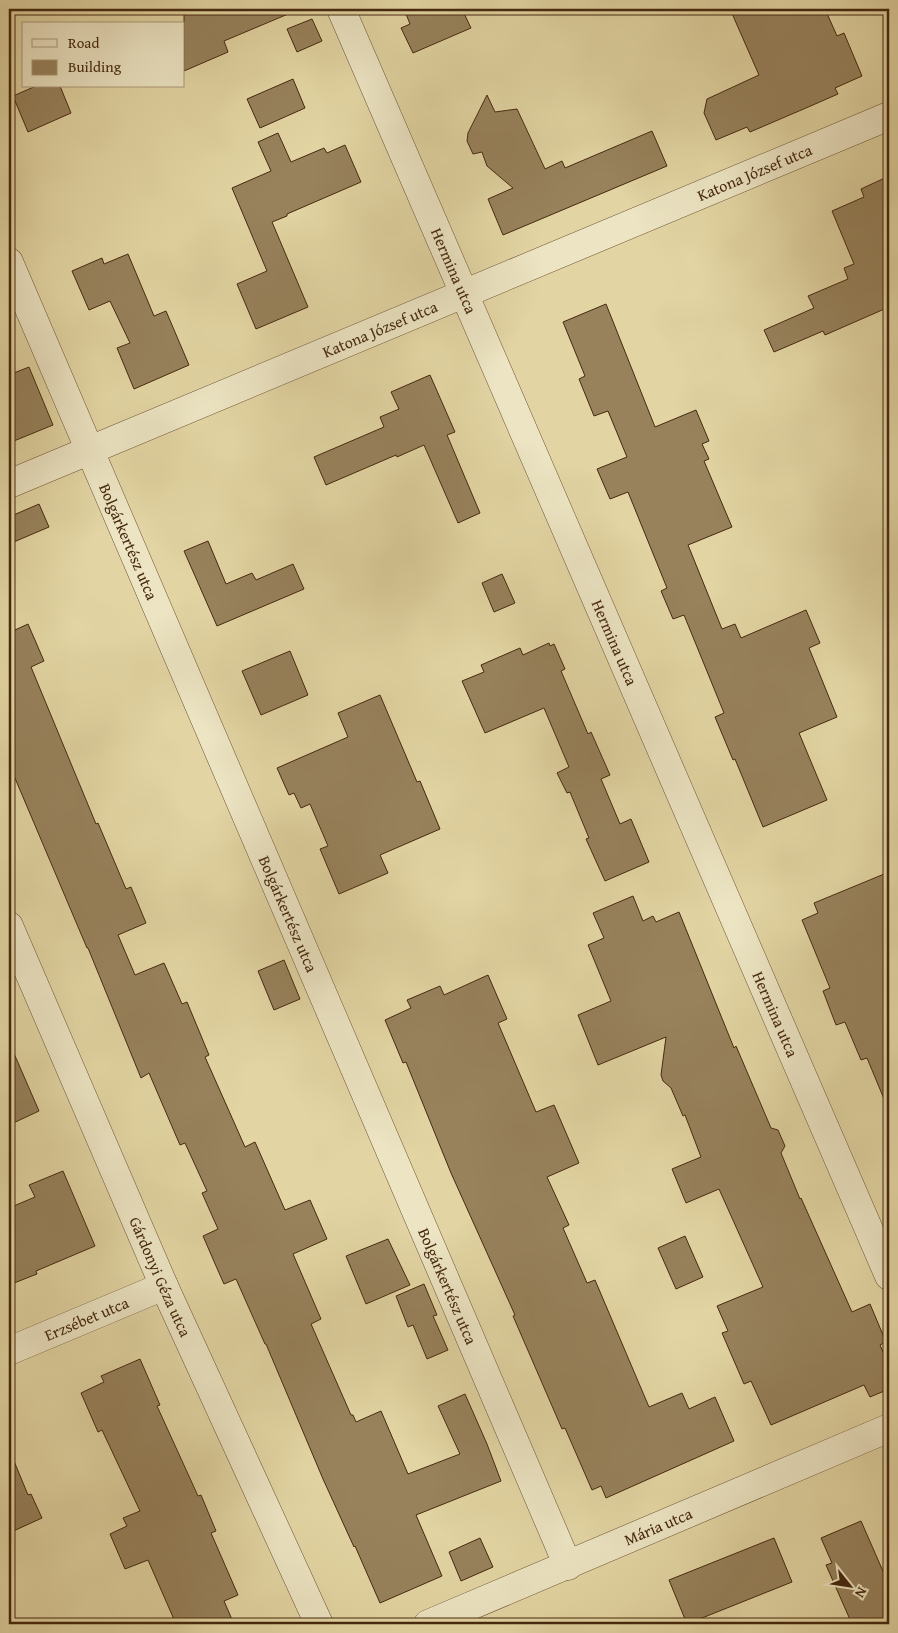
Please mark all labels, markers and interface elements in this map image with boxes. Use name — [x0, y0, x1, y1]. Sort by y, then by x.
legend — [22, 22, 185, 88]
text: Road — [68, 32, 99, 53]
text: Building — [68, 56, 122, 77]
street label: Katona József utca — [693, 137, 816, 207]
street label: Hermina utca — [425, 224, 483, 318]
street label: Katona József utca — [319, 294, 441, 364]
street label: Bolgárkertész utca — [93, 479, 165, 604]
street label: Hermina utca — [586, 596, 644, 689]
street label: Bolgárkertész utca — [253, 852, 324, 976]
street label: Hermina utca — [747, 967, 805, 1061]
street label: Gárdonyi Géza utca — [124, 1213, 198, 1341]
street label: Bolgárkertész utca — [412, 1224, 484, 1348]
street label: Erzsébet utca — [41, 1290, 133, 1347]
street label: Mária utca — [620, 1501, 696, 1551]
north arrow — [826, 1560, 876, 1610]
text: N — [850, 1583, 872, 1602]

